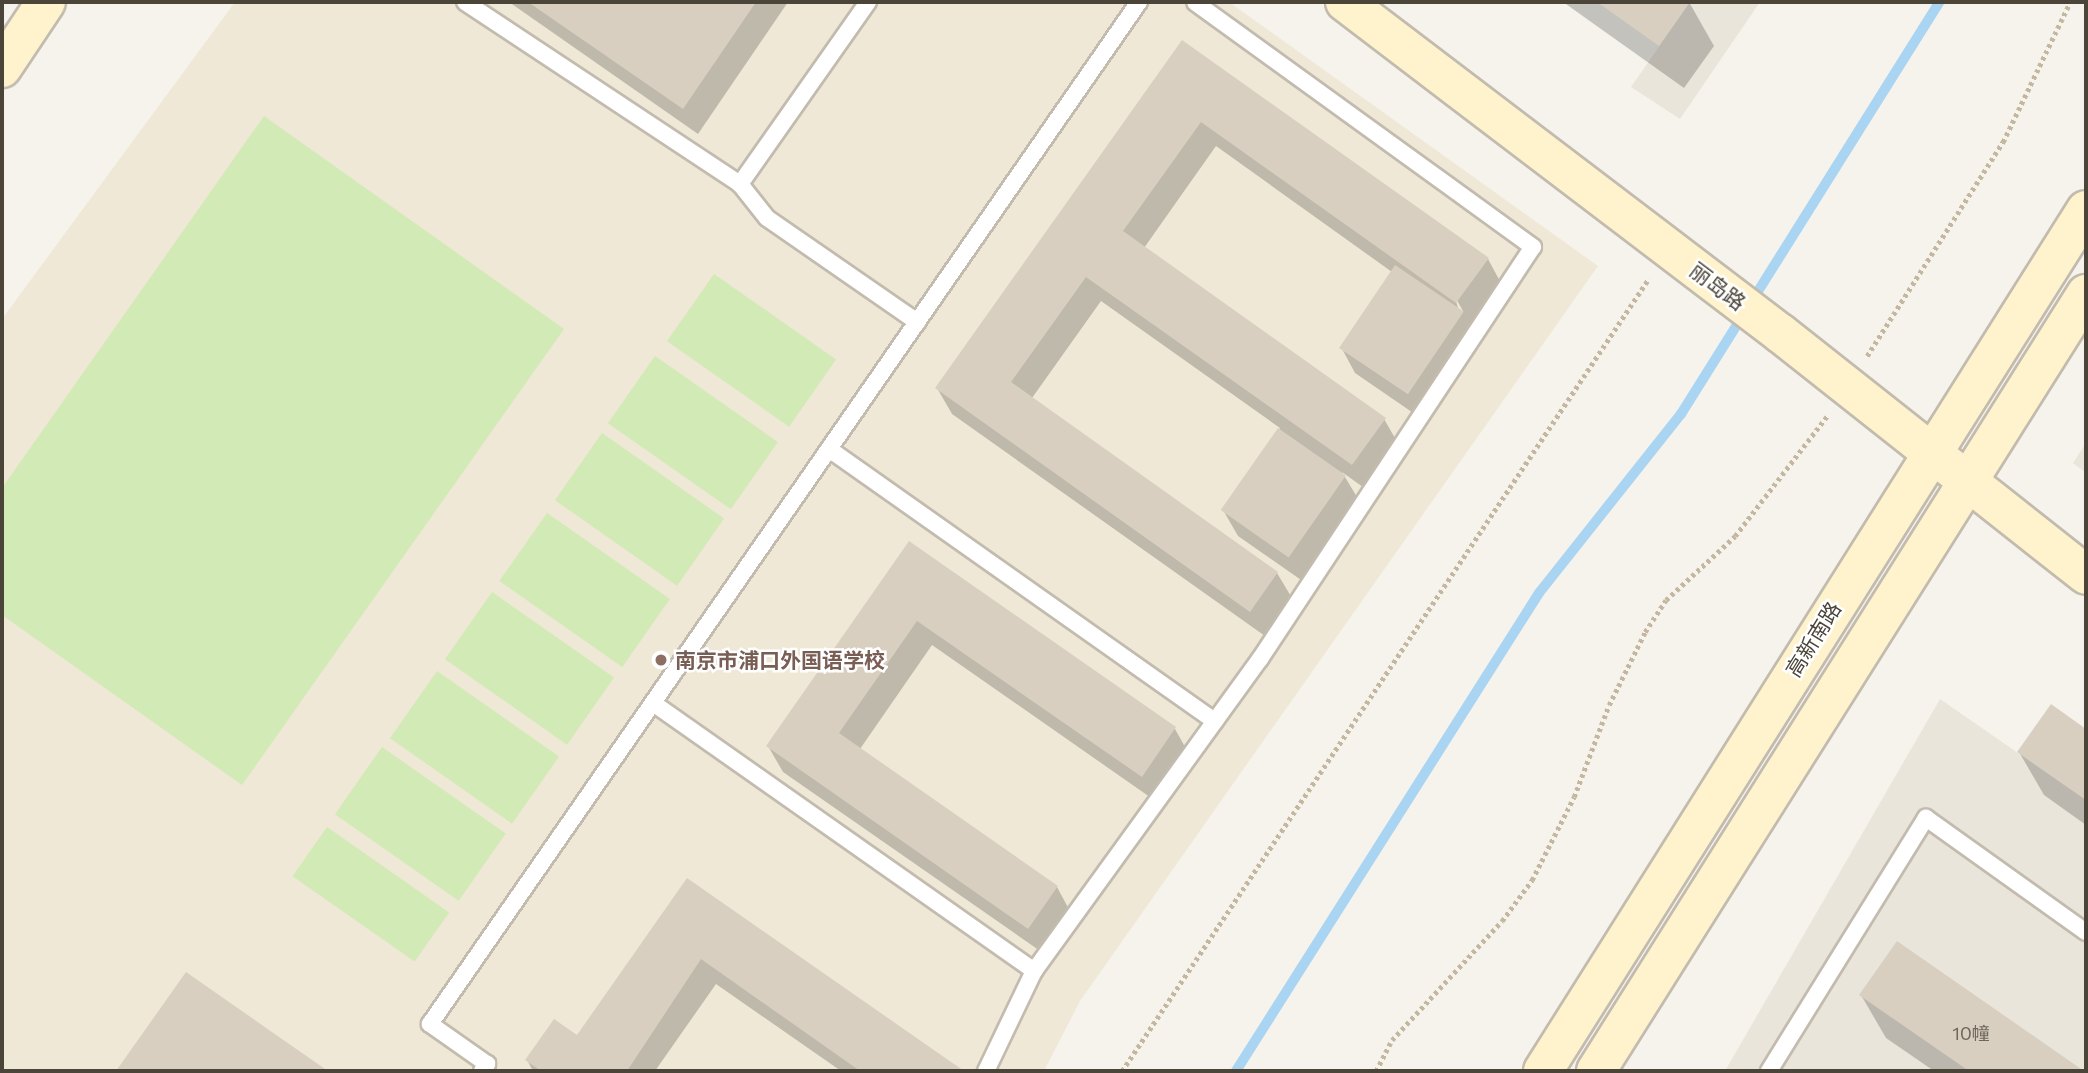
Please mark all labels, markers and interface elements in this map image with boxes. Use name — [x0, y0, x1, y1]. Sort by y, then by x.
street label: 丽岛路 — [1685, 257, 1751, 315]
street label: 高新南路 — [1780, 597, 1846, 681]
place label: 南京市浦口外国语学校 — [675, 647, 885, 673]
marker: 南京市浦口外国语学校 — [653, 652, 669, 668]
house number: 10幢 — [1952, 1022, 1990, 1044]

